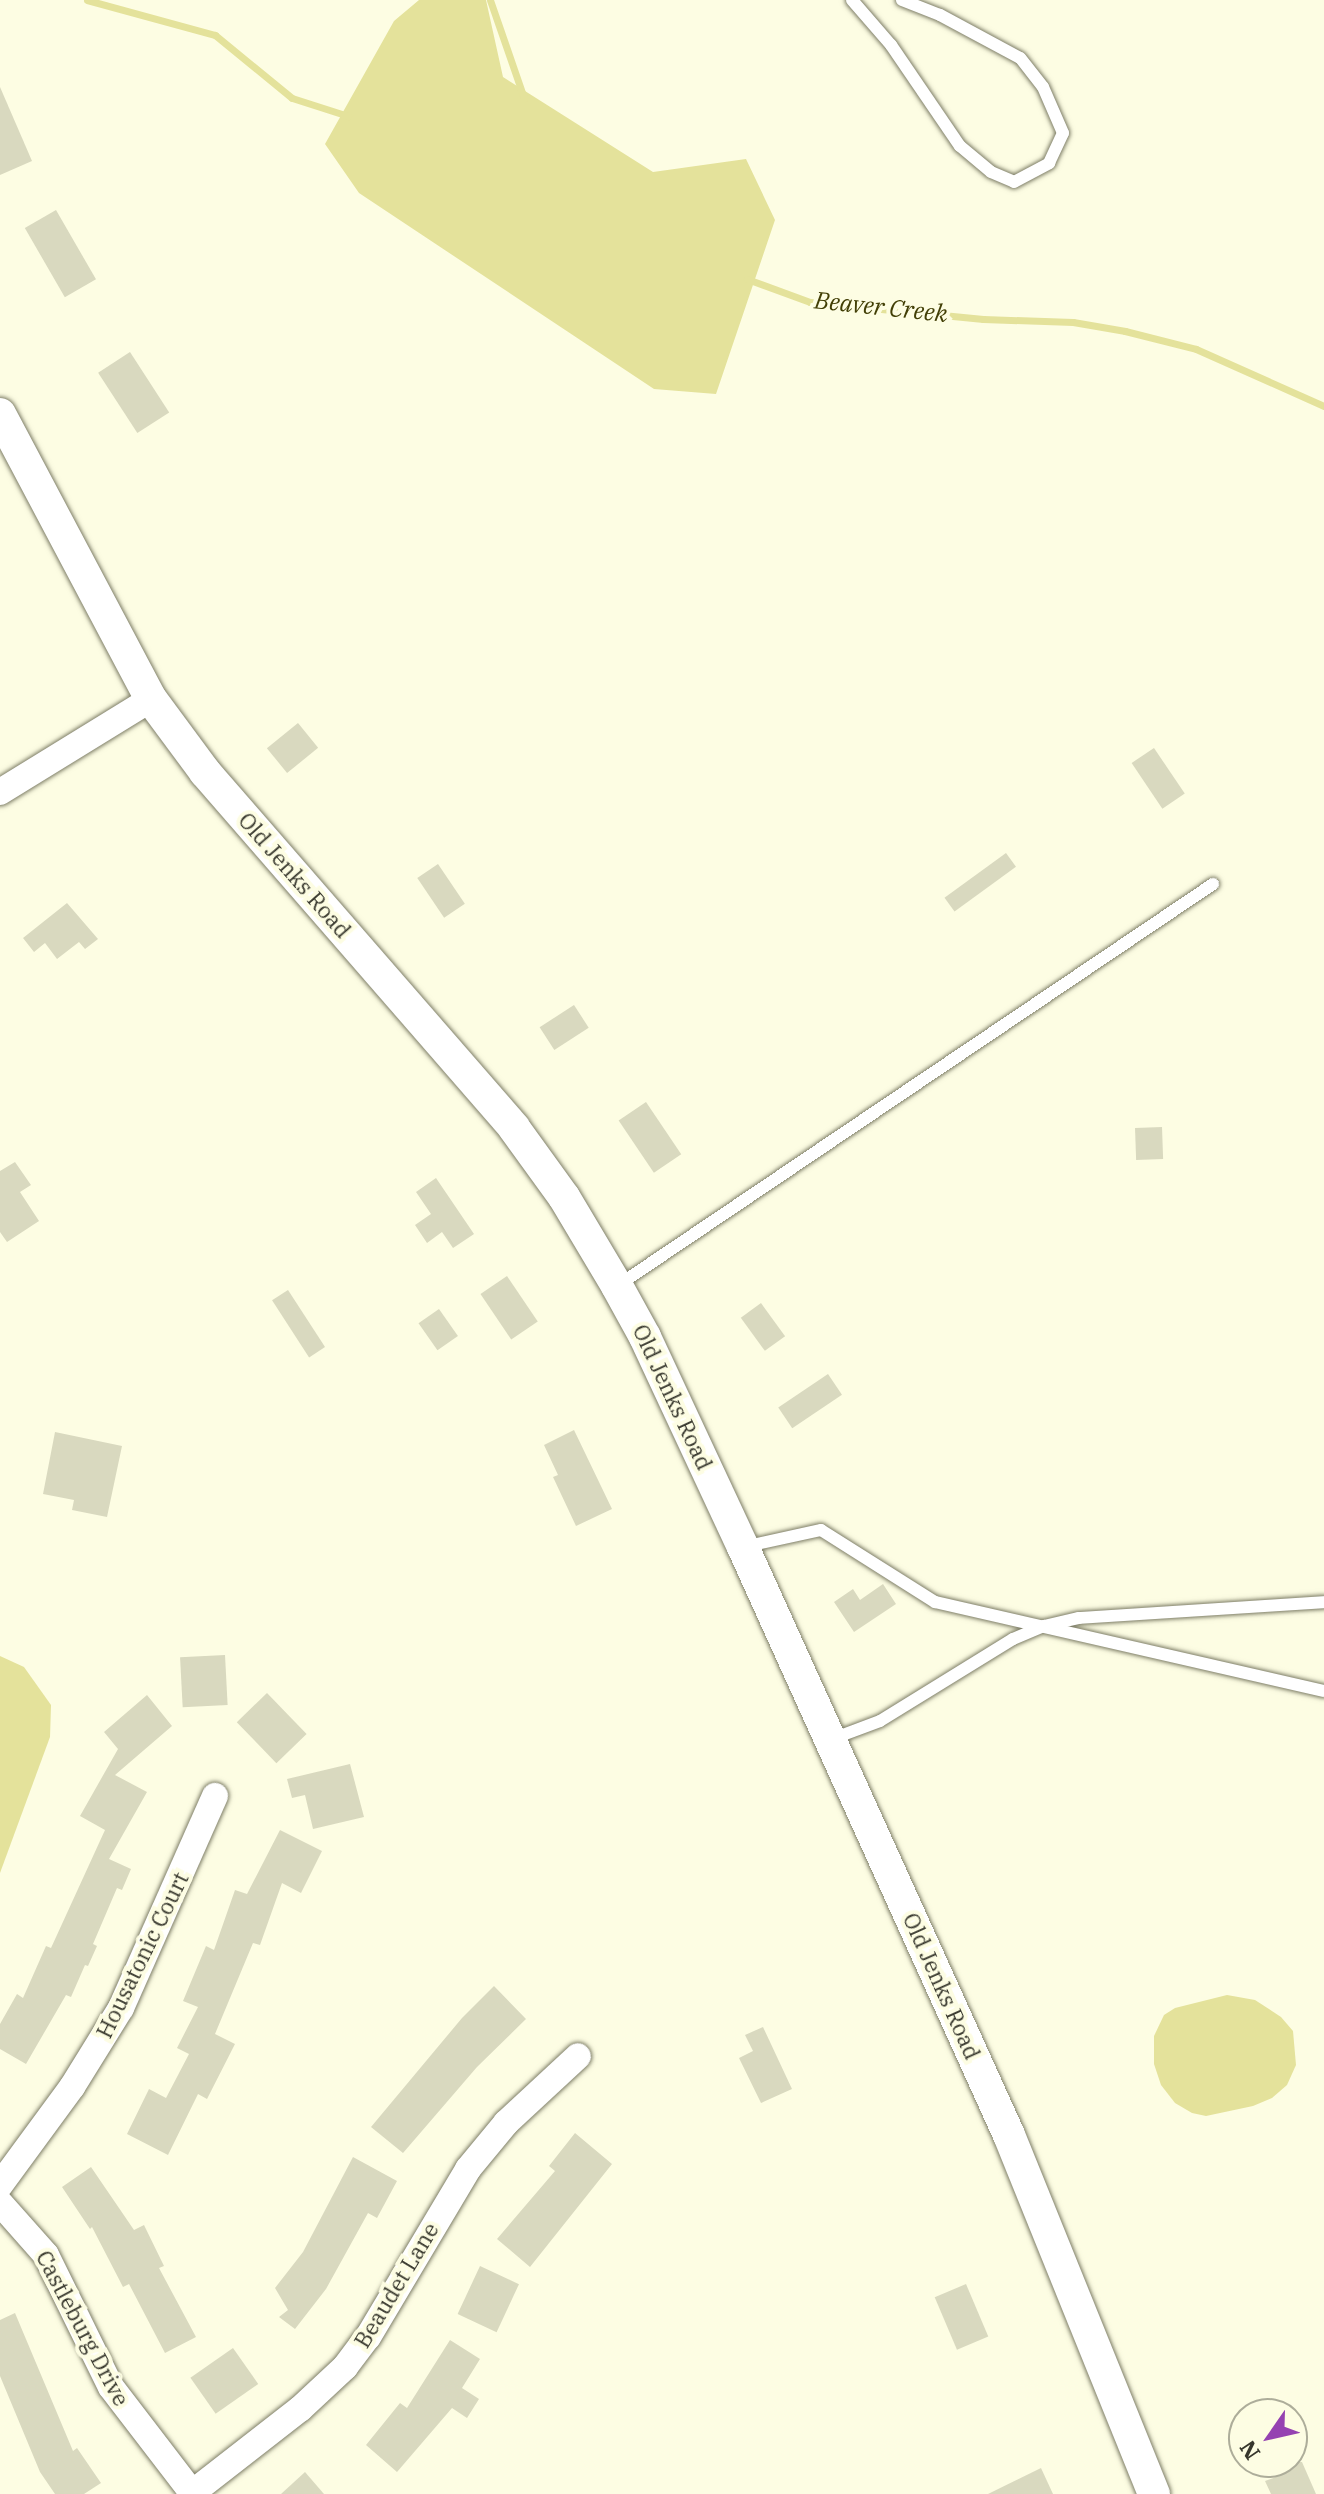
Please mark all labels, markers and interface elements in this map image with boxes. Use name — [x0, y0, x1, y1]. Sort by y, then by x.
water label: Beaver Creek — [813, 286, 949, 328]
street label: Old Jenks Road — [233, 807, 357, 943]
street label: Old Jenks Road — [628, 1320, 718, 1474]
street label: Housatonic Court — [90, 1868, 194, 2042]
street label: Old Jenks Road — [898, 1909, 986, 2063]
street label: Beaudet Lane — [348, 2218, 444, 2352]
street label: Castleburg Drive — [31, 2246, 135, 2410]
north arrow — [1228, 2398, 1308, 2478]
text: N — [1232, 2435, 1266, 2466]

